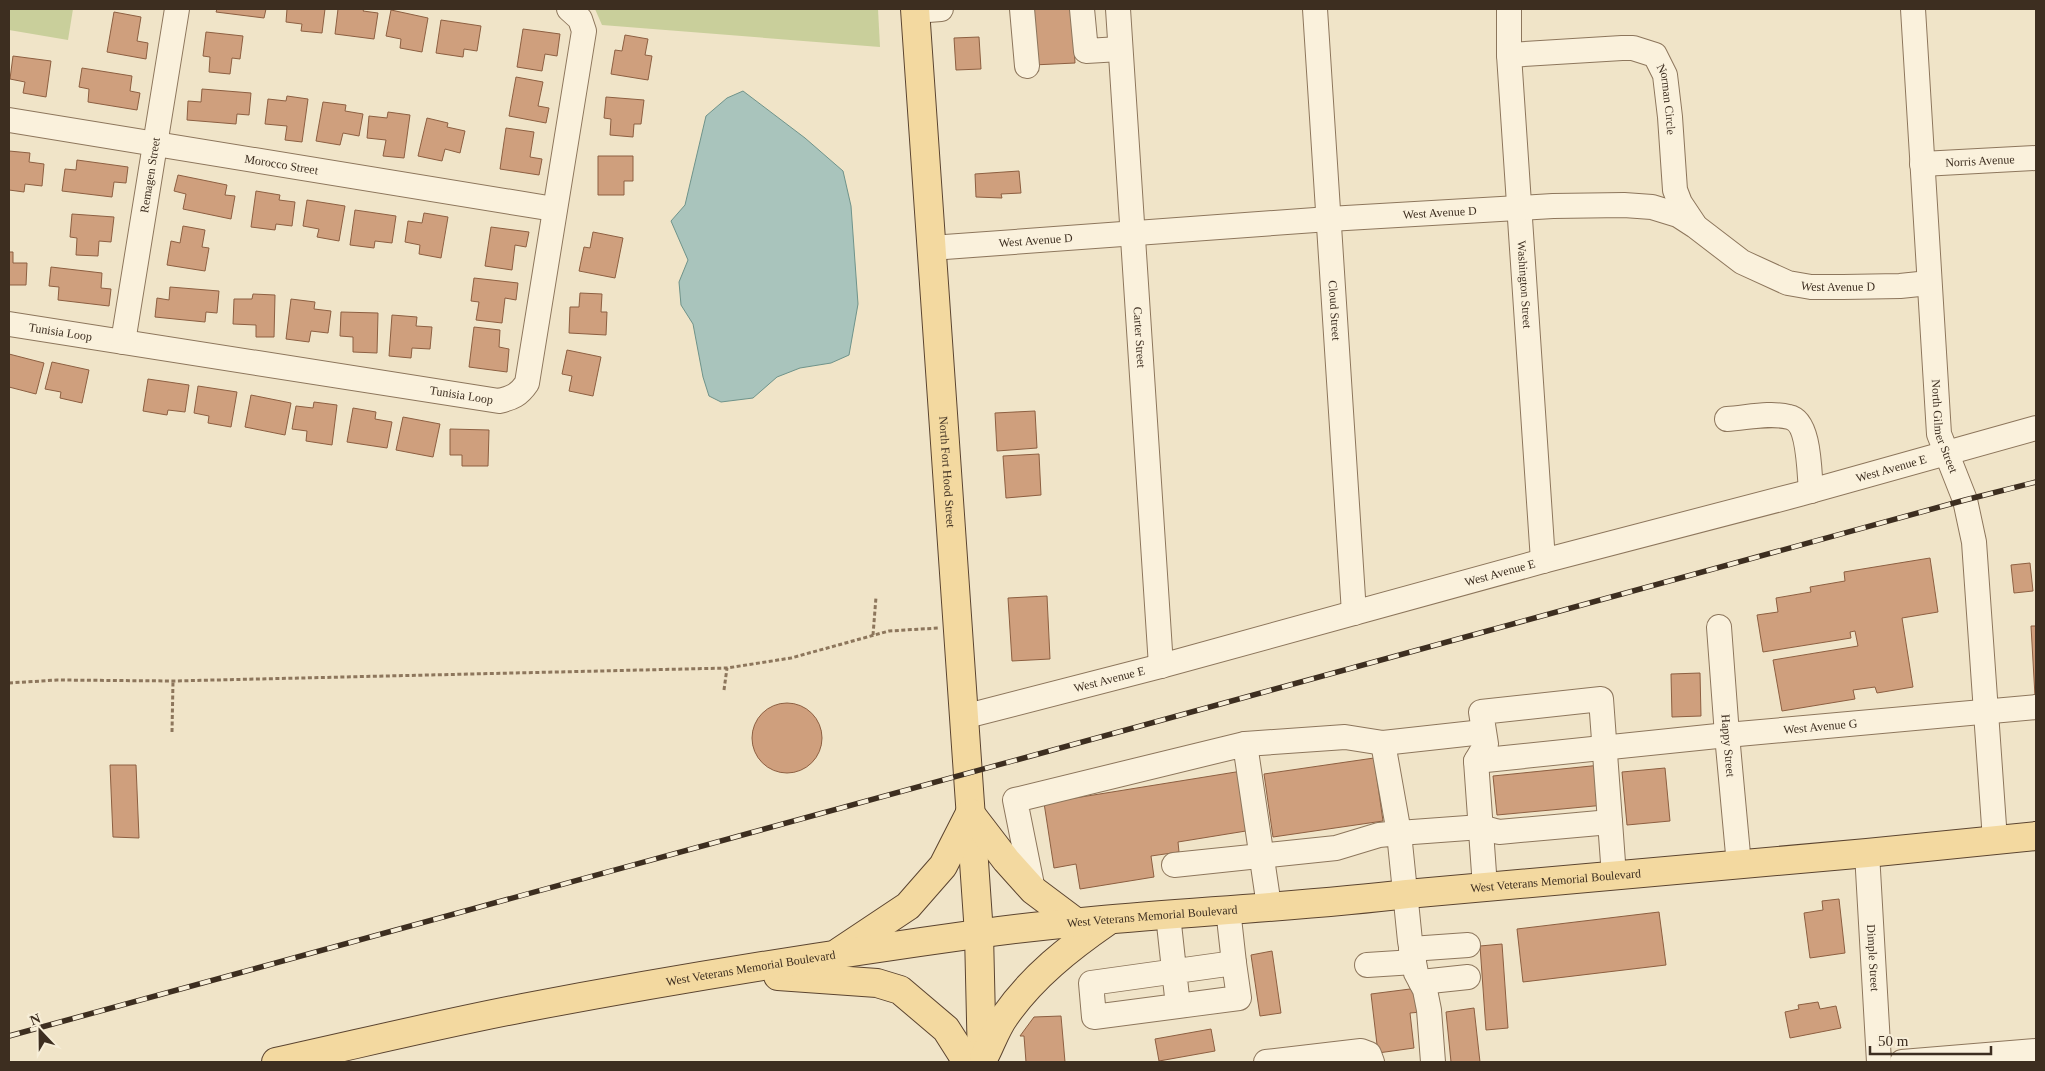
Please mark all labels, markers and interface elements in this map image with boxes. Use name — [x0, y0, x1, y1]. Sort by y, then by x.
street label: Norman Circle — [1654, 62, 1678, 135]
street label: Remagen Street — [137, 136, 163, 214]
street label: Morocco Street — [244, 152, 320, 177]
street label: Norris Avenue — [1945, 152, 2015, 170]
street label: West Avenue D — [1402, 203, 1478, 222]
street label: West Avenue D — [998, 231, 1074, 250]
street label: Washington Street — [1514, 240, 1534, 330]
street label: West Avenue D — [1800, 278, 1875, 294]
street label: Cloud Street — [1326, 280, 1343, 342]
street label: Carter Street — [1131, 306, 1149, 369]
street label: Tunisia Loop — [28, 320, 93, 344]
street label: North Gilmer Street — [1929, 379, 1961, 476]
street label: Tunisia Loop — [429, 383, 494, 407]
street label: North Fort Hood Street — [936, 416, 958, 529]
street label: West Avenue E — [1854, 452, 1928, 485]
street label: West Avenue E — [1463, 556, 1537, 589]
street label: West Avenue E — [1072, 663, 1146, 695]
street label: Happy Street — [1718, 714, 1738, 778]
street label: West Avenue G — [1783, 716, 1858, 737]
street label: West Veterans Memorial Boulevard — [1470, 866, 1642, 895]
street label: West Veterans Memorial Boulevard — [1066, 902, 1238, 930]
street label: Dimple Street — [1864, 924, 1882, 992]
street label: West Veterans Memorial Boulevard — [665, 948, 836, 989]
north arrow — [15, 1006, 65, 1056]
text: N — [28, 1011, 43, 1028]
scale bar — [1870, 1024, 1991, 1056]
text: 50 m — [1878, 1033, 1909, 1049]

